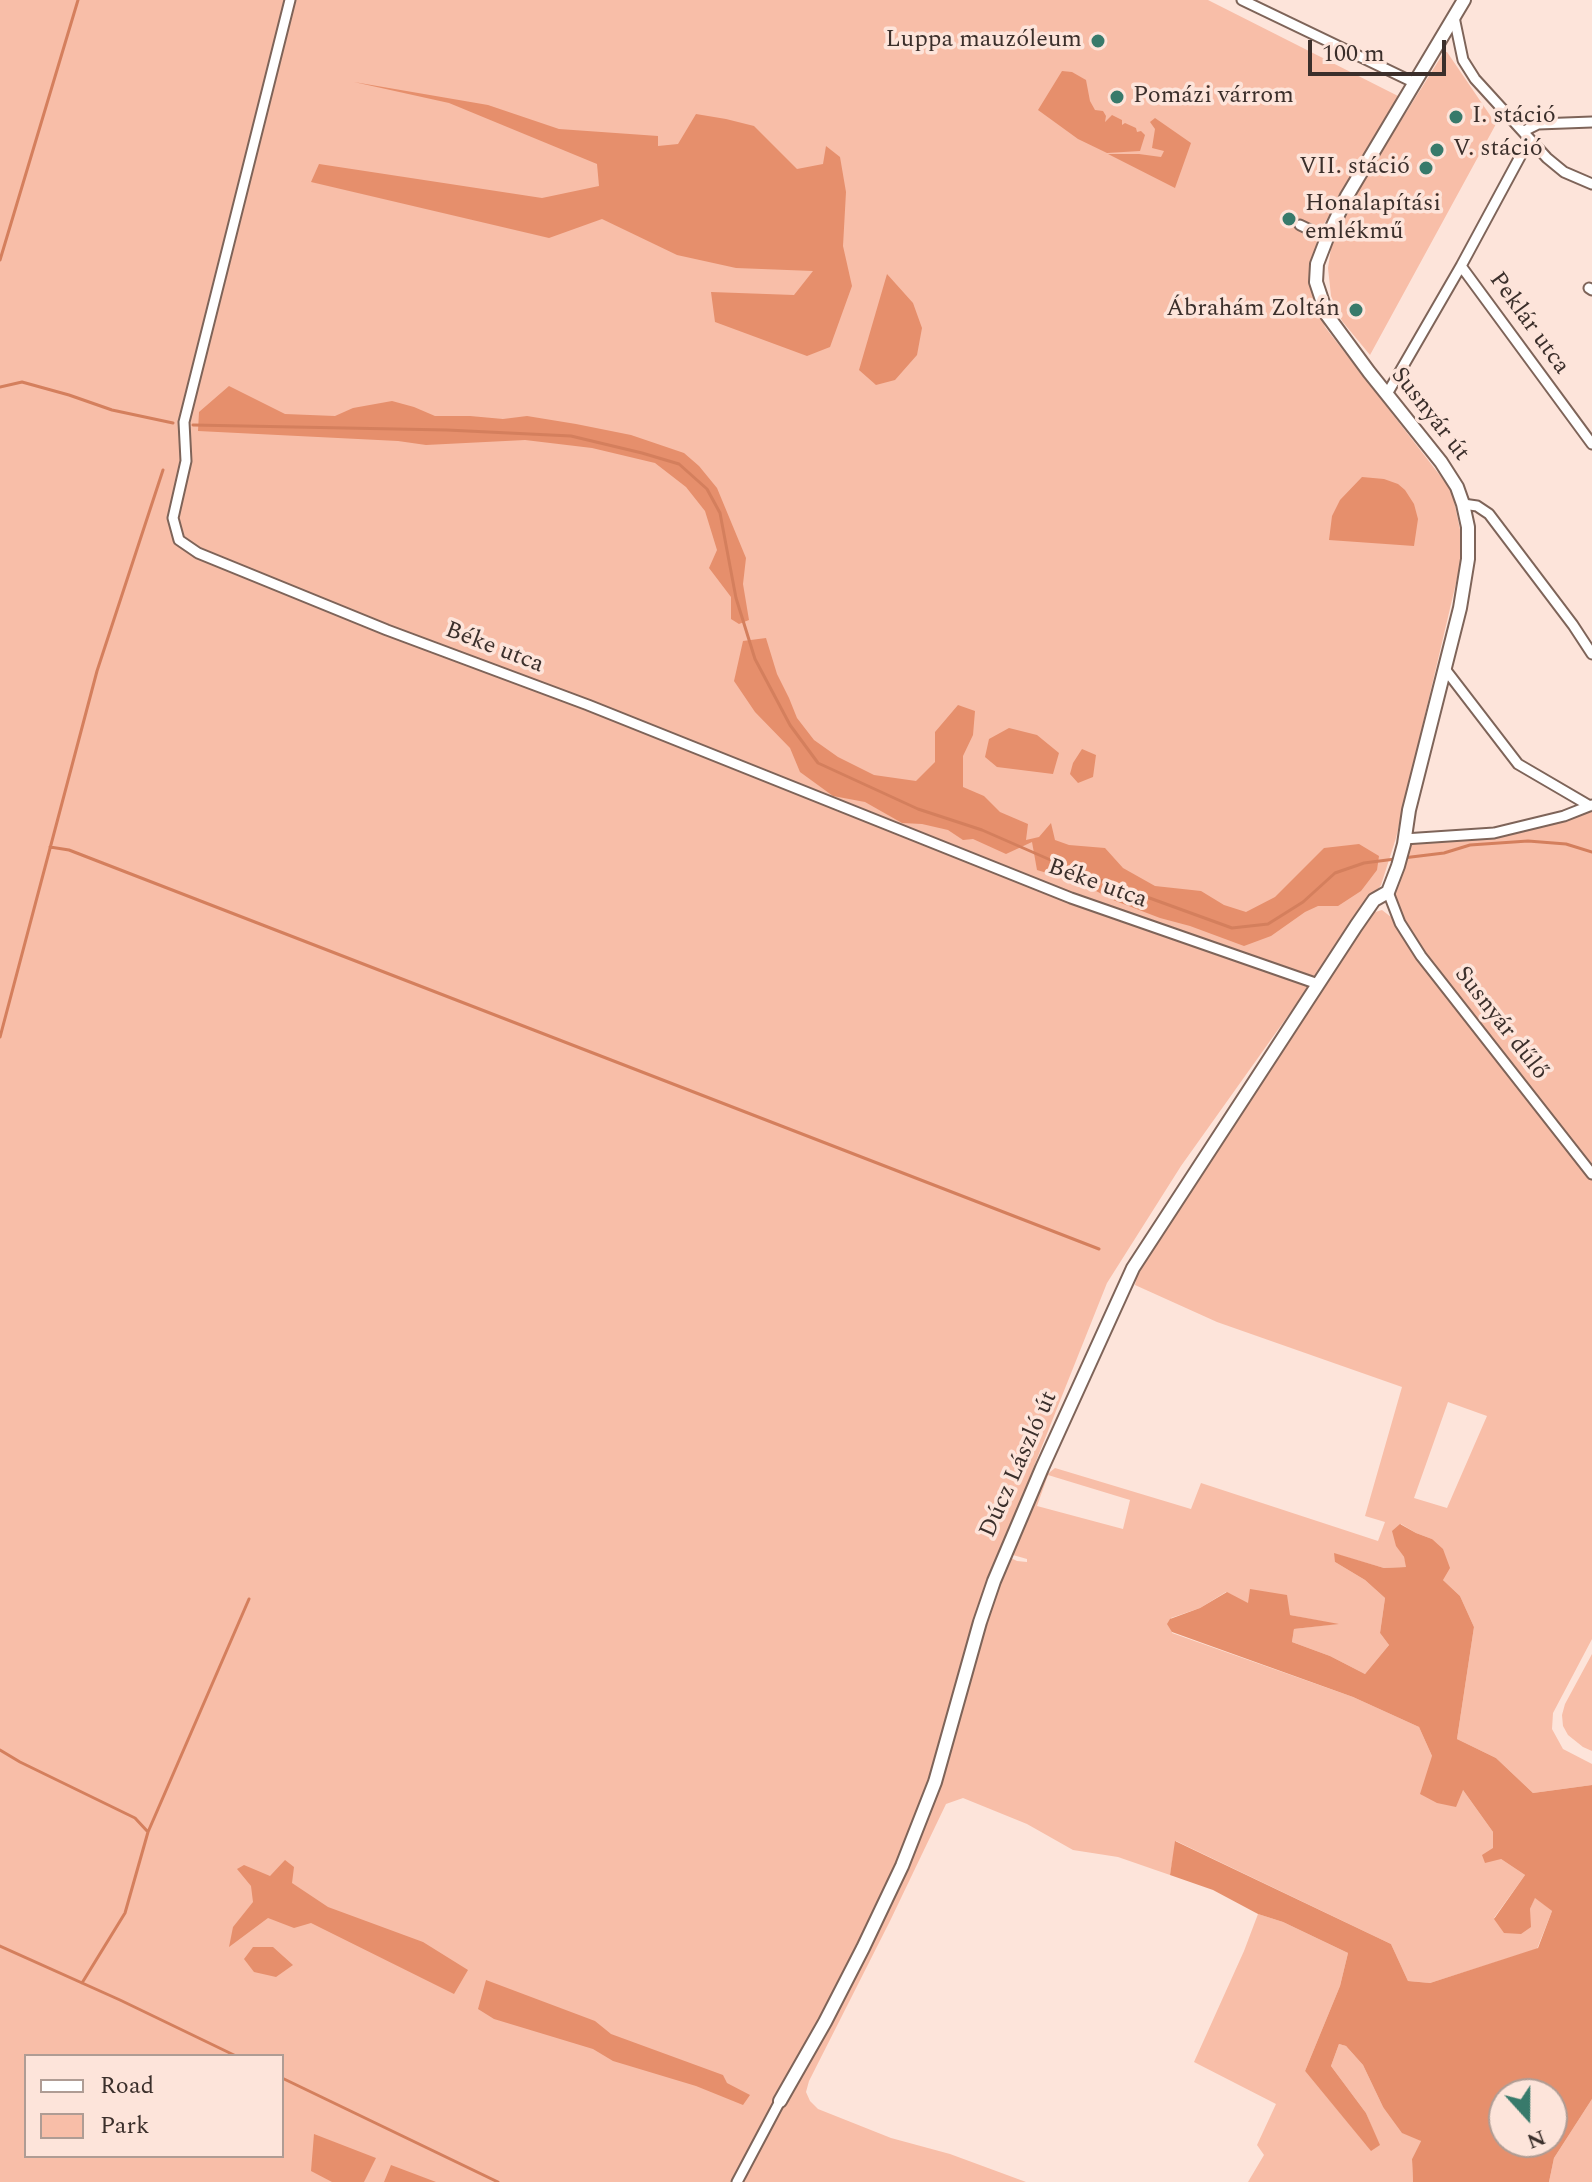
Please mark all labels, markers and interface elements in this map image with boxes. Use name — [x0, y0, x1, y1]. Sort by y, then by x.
scale bar — [1312, 24, 1450, 74]
place label: Luppa mauzóleum — [886, 27, 1082, 55]
marker: Luppa mauzóleum — [1089, 32, 1107, 50]
text: 100 m — [1322, 36, 1385, 72]
place label: Pomázi várrom — [1133, 83, 1294, 111]
marker: Pomázi várrom — [1108, 88, 1126, 106]
place label: I. stáció — [1472, 103, 1556, 131]
marker: I. stáció — [1447, 108, 1465, 126]
place label: V. stáció — [1453, 136, 1543, 164]
marker: V. stáció — [1428, 141, 1446, 159]
place label: VII. stáció — [1299, 154, 1410, 182]
marker: VII. stáció — [1417, 159, 1435, 177]
place label: Honalapítási emlékmű — [1305, 191, 1441, 247]
marker: Honalapítási emlékmű — [1280, 210, 1298, 228]
street label: Peklár utca — [1481, 267, 1575, 381]
place label: Ábrahám Zoltán — [1166, 296, 1340, 324]
marker: Ábrahám Zoltán — [1347, 301, 1365, 319]
street label: Susnyár út — [1383, 362, 1475, 468]
street label: Béke utca — [441, 617, 547, 681]
street label: Béke utca — [1044, 854, 1150, 916]
street label: Susnyár dűlő — [1447, 962, 1553, 1086]
street label: Dúcz László út — [975, 1387, 1065, 1543]
legend — [24, 2054, 284, 2158]
text: Road — [100, 2068, 154, 2104]
north arrow — [1488, 2078, 1568, 2158]
text: Park — [100, 2108, 150, 2144]
text: N — [1522, 2120, 1550, 2158]

